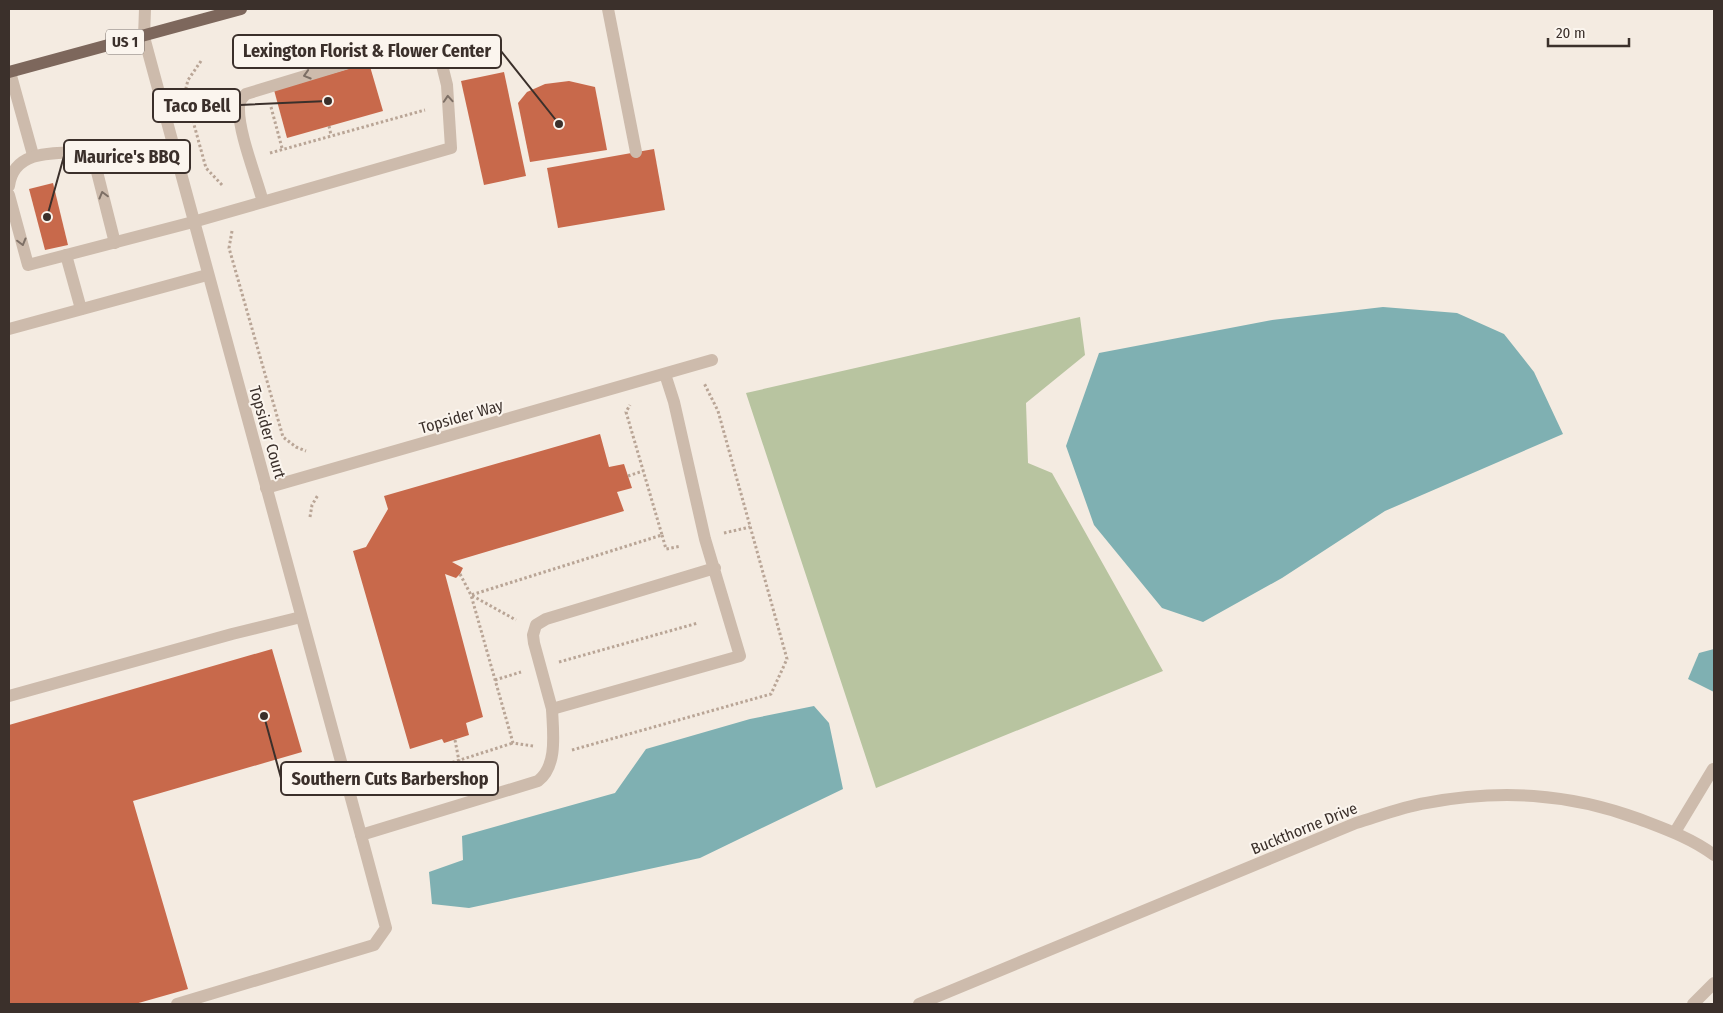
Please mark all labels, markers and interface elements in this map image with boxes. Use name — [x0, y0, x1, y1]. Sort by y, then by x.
scale bar — [1548, 15, 1629, 47]
text: 20 m — [1556, 24, 1586, 42]
road number: US 1 — [106, 30, 144, 54]
callout: Lexington Florist & Flower Center — [233, 35, 501, 68]
text: Lexington Florist & Flower Center — [243, 40, 491, 62]
one-way arrow — [303, 70, 311, 80]
callout: Taco Bell — [153, 89, 240, 122]
text: Taco Bell — [164, 95, 230, 117]
one-way arrow — [442, 95, 453, 103]
callout: Maurice's BBQ — [64, 140, 190, 173]
text: Maurice's BBQ — [74, 146, 181, 168]
one-way arrow — [98, 191, 109, 200]
one-way arrow — [16, 237, 26, 245]
street label: Topsider Court — [245, 384, 290, 481]
street label: Topsider Way — [417, 395, 506, 438]
callout: Southern Cuts Barbershop — [281, 762, 498, 795]
text: Southern Cuts Barbershop — [291, 768, 489, 790]
street label: Buckthorne Drive — [1248, 798, 1360, 858]

